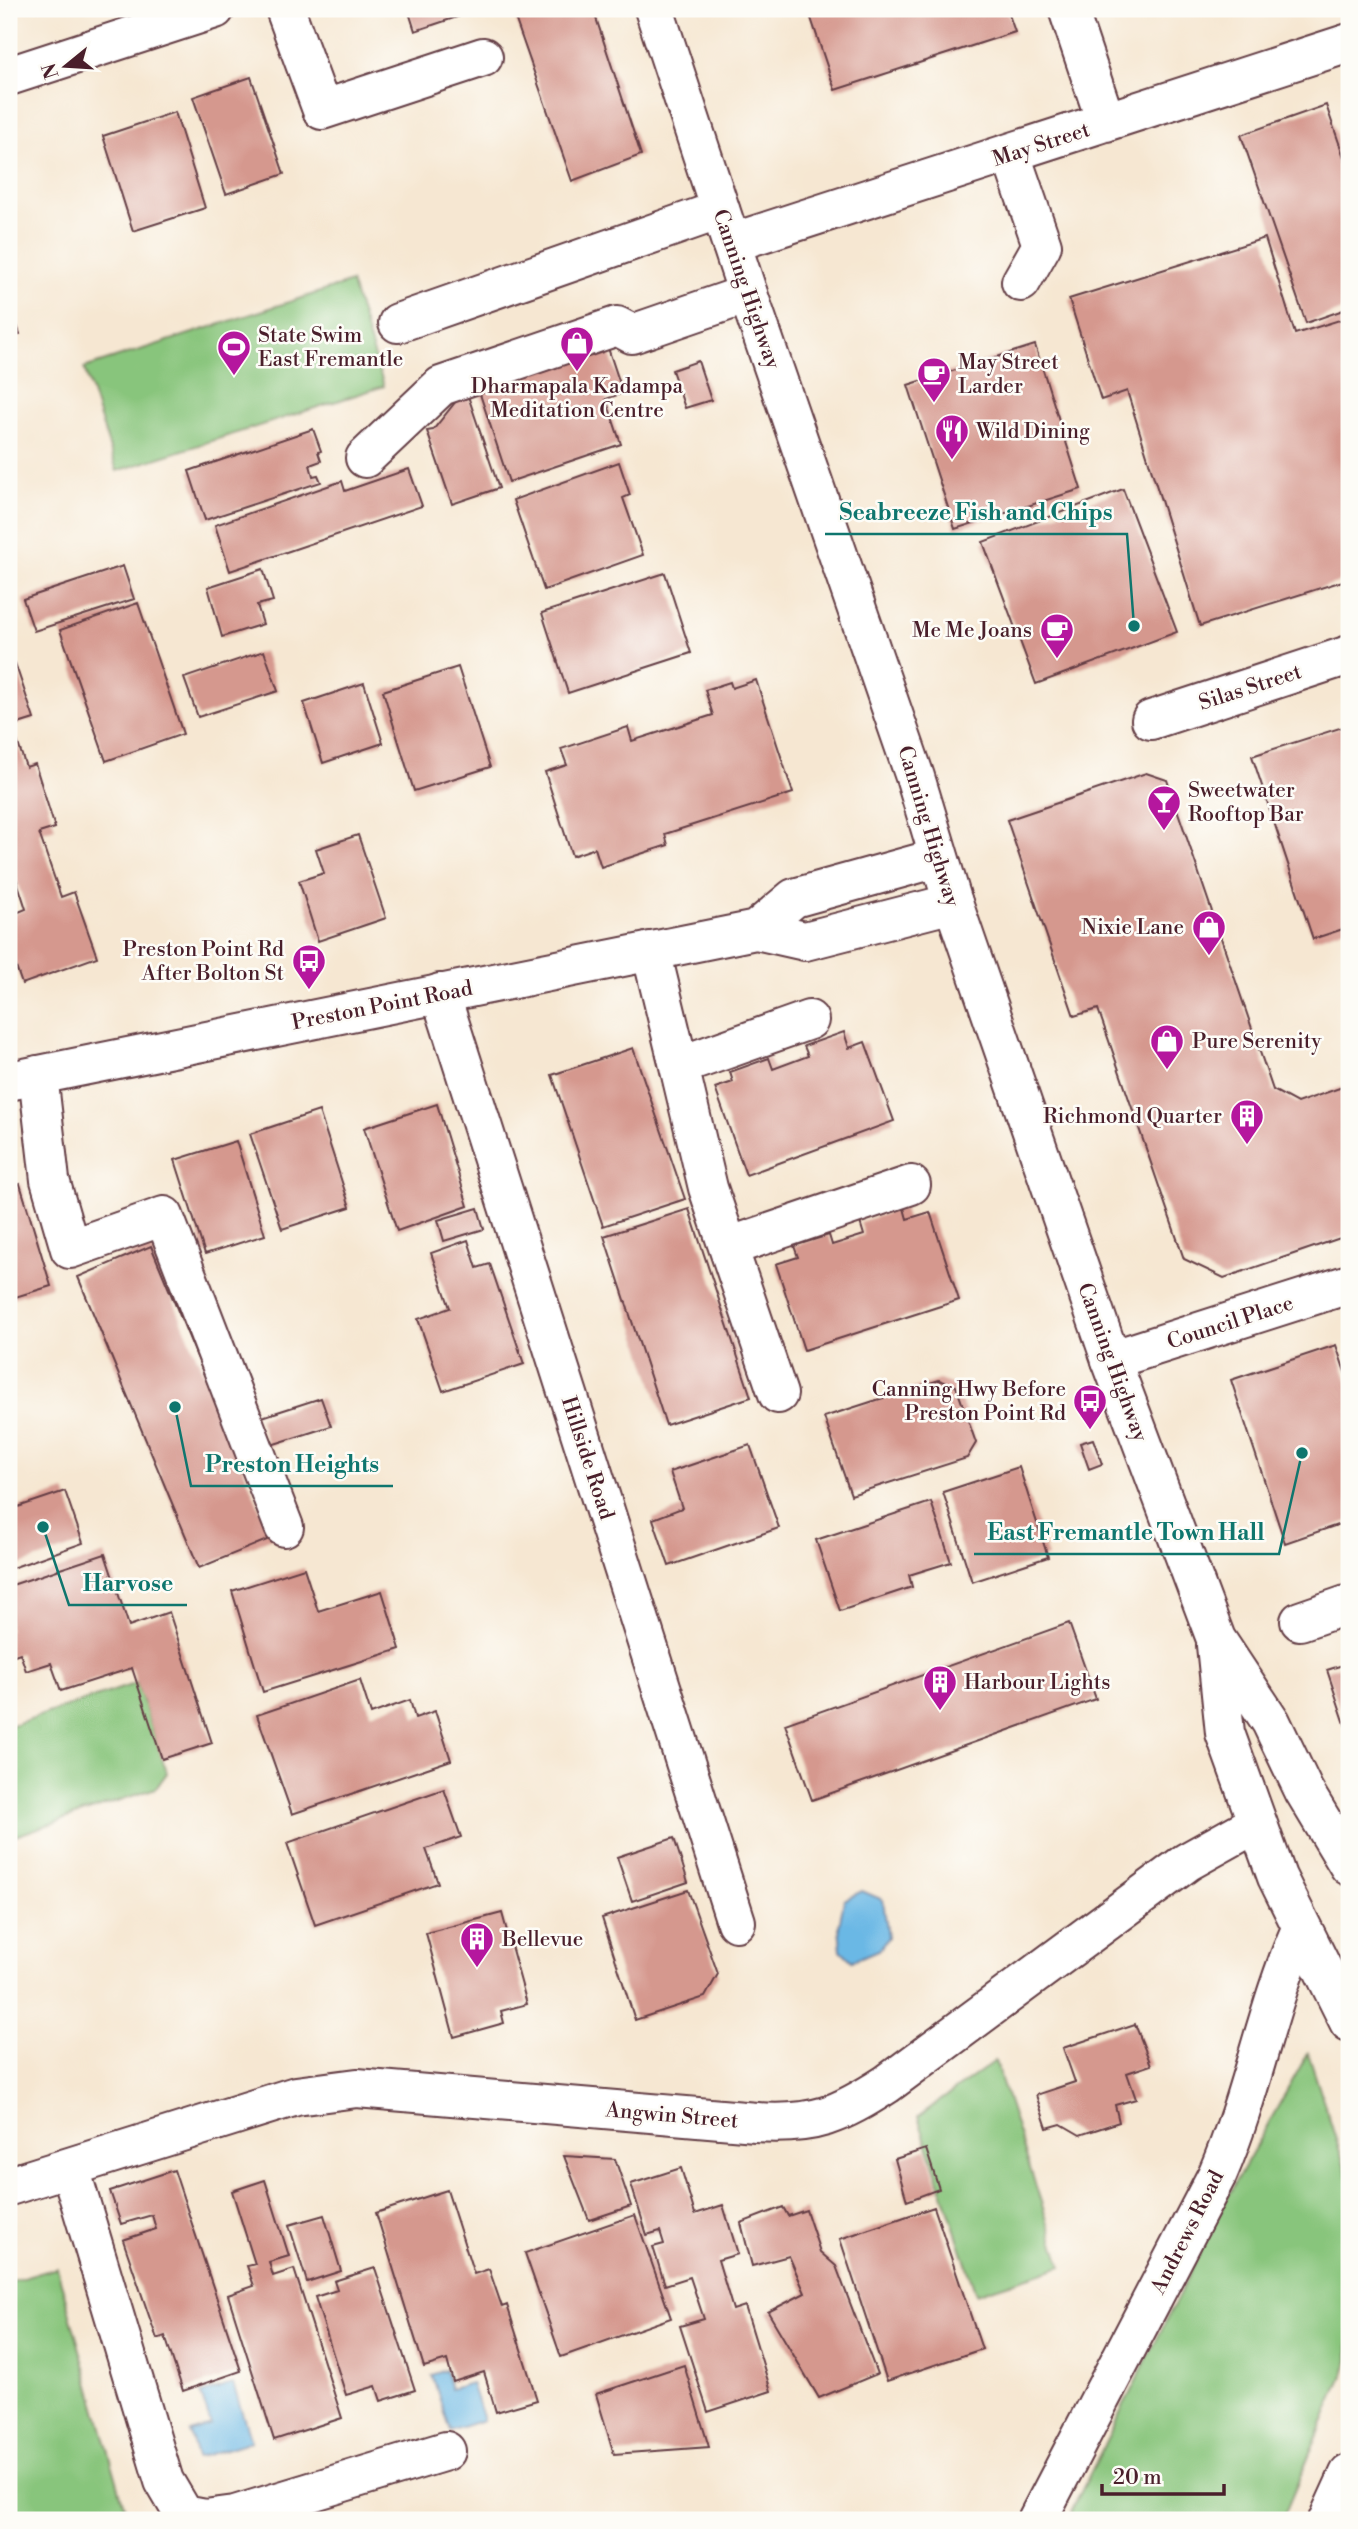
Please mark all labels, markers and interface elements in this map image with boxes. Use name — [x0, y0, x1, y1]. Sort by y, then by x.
north arrow — [32, 32, 102, 102]
text: N — [37, 60, 65, 82]
street label: May Street — [989, 117, 1094, 173]
street label: Canning Highway — [707, 206, 786, 373]
place label: State Swim East Fremantle — [258, 323, 403, 373]
shop icon: Dharmapala Kadampa Meditation Centre — [558, 324, 596, 373]
sports icon: State Swim East Fremantle — [215, 328, 253, 377]
place label: May Street Larder — [958, 350, 1059, 400]
cafe icon: May Street Larder — [915, 355, 953, 404]
place label: Dharmapala Kadampa Meditation Centre — [471, 374, 684, 424]
restaurant icon: Wild Dining — [933, 412, 971, 461]
place label: Wild Dining — [975, 419, 1090, 445]
callout: Seabreeze Fish and Chips — [825, 490, 1127, 534]
text: Seabreeze Fish and Chips — [839, 499, 1113, 527]
cafe icon: Me Me Joans — [1038, 611, 1076, 660]
place label: Me Me Joans — [912, 618, 1032, 644]
street label: Silas Street — [1196, 659, 1305, 717]
street label: Canning Highway — [891, 743, 965, 911]
place label: Sweetwater Rooftop Bar — [1188, 778, 1304, 828]
bar icon: Sweetwater Rooftop Bar — [1145, 783, 1183, 832]
shop icon: Nixie Lane — [1190, 908, 1228, 957]
place label: Nixie Lane — [1081, 915, 1184, 941]
place label: Preston Point Rd After Bolton St — [123, 937, 285, 987]
bus stop icon: Preston Point Rd After Bolton St — [290, 942, 328, 991]
street label: Preston Point Road — [290, 976, 475, 1036]
shop icon: Pure Serenity — [1148, 1022, 1186, 1071]
place label: Pure Serenity — [1192, 1029, 1322, 1055]
building icon: Richmond Quarter — [1228, 1097, 1266, 1146]
place label: Richmond Quarter — [1043, 1104, 1222, 1130]
street label: Canning Highway — [1071, 1279, 1153, 1446]
street label: Council Place — [1164, 1290, 1297, 1356]
place label: Canning Hwy Before Preston Point Rd — [872, 1377, 1066, 1427]
bus stop icon: Canning Hwy Before Preston Point Rd — [1071, 1382, 1109, 1431]
street label: Hillside Road — [555, 1393, 619, 1523]
callout: Preston Heights — [191, 1442, 393, 1486]
text: Preston Heights — [205, 1451, 379, 1479]
callout: East Fremantle Town Hall — [974, 1510, 1279, 1554]
text: East Fremantle Town Hall — [987, 1519, 1265, 1547]
callout: Harvose — [69, 1561, 187, 1605]
text: Harvose — [83, 1570, 173, 1598]
building icon: Harbour Lights — [921, 1663, 959, 1712]
place label: Harbour Lights — [964, 1670, 1110, 1696]
building icon: Bellevue — [458, 1920, 496, 1969]
place label: Bellevue — [501, 1927, 583, 1953]
street label: Angwin Street — [604, 2097, 740, 2135]
street label: Andrews Road — [1145, 2166, 1230, 2300]
scale bar — [1102, 2452, 1225, 2496]
text: 20 m — [1113, 2465, 1162, 2491]

